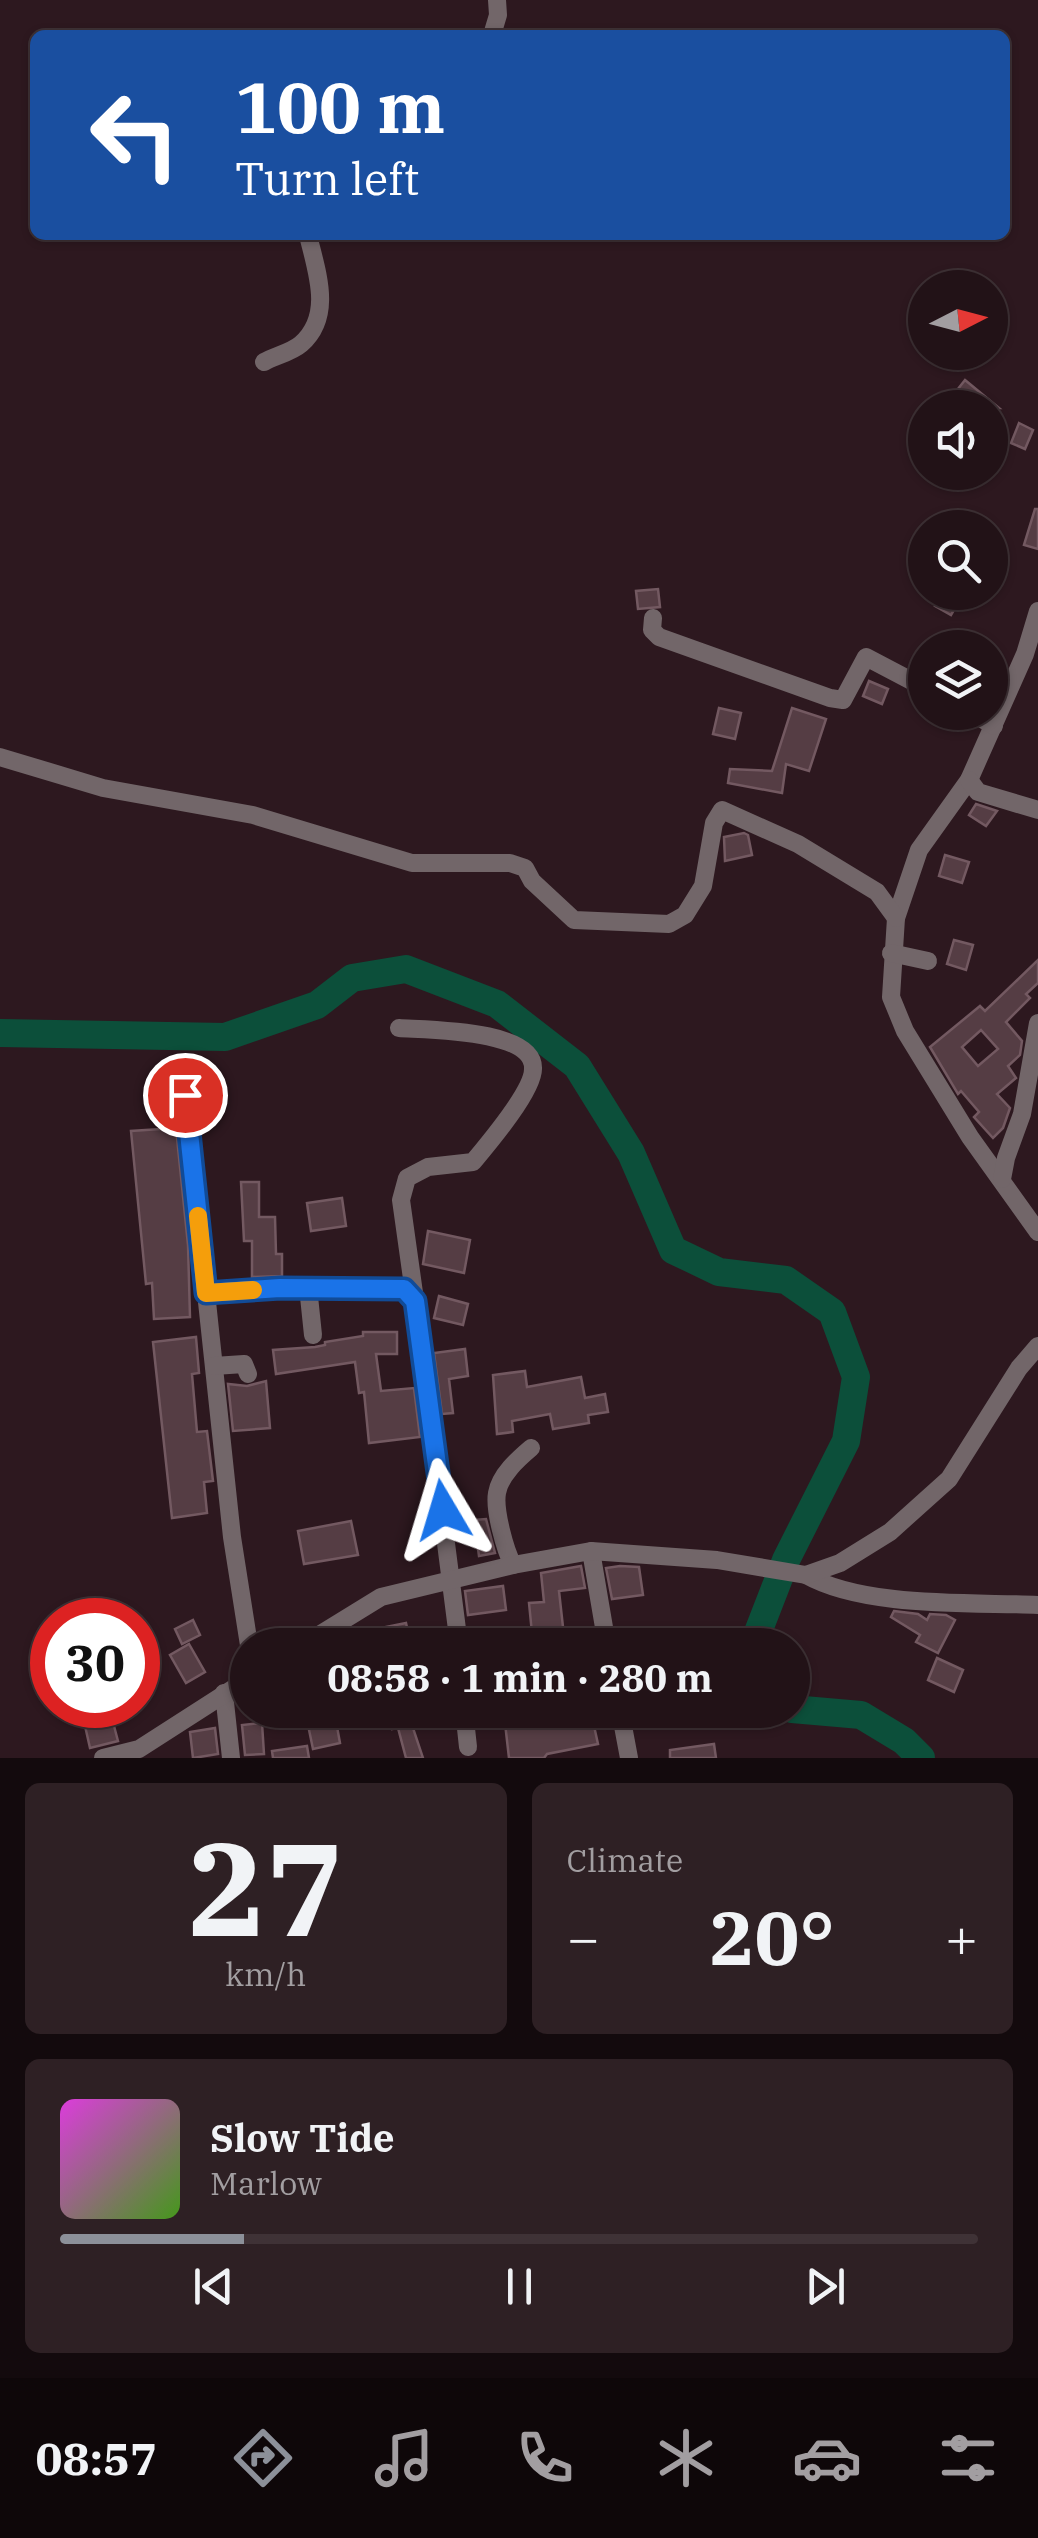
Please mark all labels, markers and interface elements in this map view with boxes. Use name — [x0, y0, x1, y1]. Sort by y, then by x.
text: 100 m — [235, 61, 445, 152]
icon: left — [70, 70, 200, 200]
text: Turn left — [235, 149, 419, 207]
north arrow — [908, 270, 1008, 370]
map controls — [908, 270, 1008, 730]
button: sound — [908, 390, 1008, 490]
button: search — [908, 510, 1008, 610]
button: layers — [908, 630, 1008, 730]
pin — [143, 1053, 228, 1138]
icon: arrive — [158, 1068, 213, 1123]
position arrow — [391, 1458, 495, 1562]
speed limit sign: 30 — [30, 1598, 160, 1728]
text: 08:58 · 1 min · 280 m — [327, 1653, 713, 1702]
text: 27 — [188, 1803, 344, 1972]
text: Climate — [567, 1839, 683, 1881]
text: 20° — [710, 1888, 835, 1986]
text: − — [567, 1902, 600, 1973]
text: + — [945, 1902, 978, 1973]
text: km/h — [225, 1953, 306, 1995]
text: Slow Tide — [210, 2113, 395, 2162]
text: Marlow — [210, 2162, 322, 2204]
icon: previous — [186, 2259, 241, 2314]
icon: pause — [492, 2259, 547, 2314]
icon: next — [798, 2259, 853, 2314]
icon: directions — [228, 2423, 298, 2493]
icon: music — [369, 2423, 439, 2493]
icon: phone — [510, 2423, 580, 2493]
icon: climate — [651, 2423, 721, 2493]
icon: car — [792, 2423, 862, 2493]
icon: filters — [933, 2423, 1003, 2493]
text: 08:57 — [35, 2429, 157, 2487]

